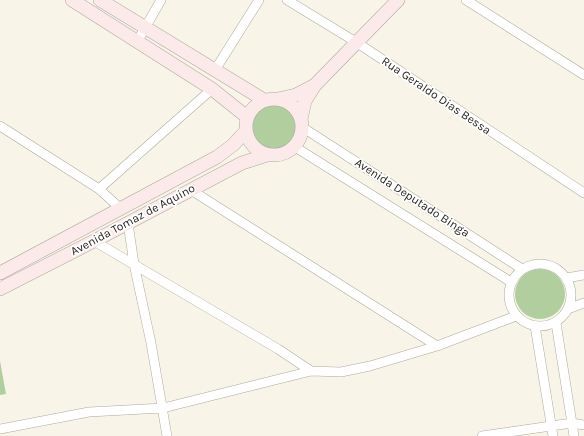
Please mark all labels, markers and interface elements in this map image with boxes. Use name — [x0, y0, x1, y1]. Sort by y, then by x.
street label: Rua Geraldo Dias Bessa — [379, 54, 493, 138]
street label: Avenida Deputado Binga — [352, 156, 472, 240]
street label: Avenida Tomaz de Aquino — [68, 181, 198, 259]

